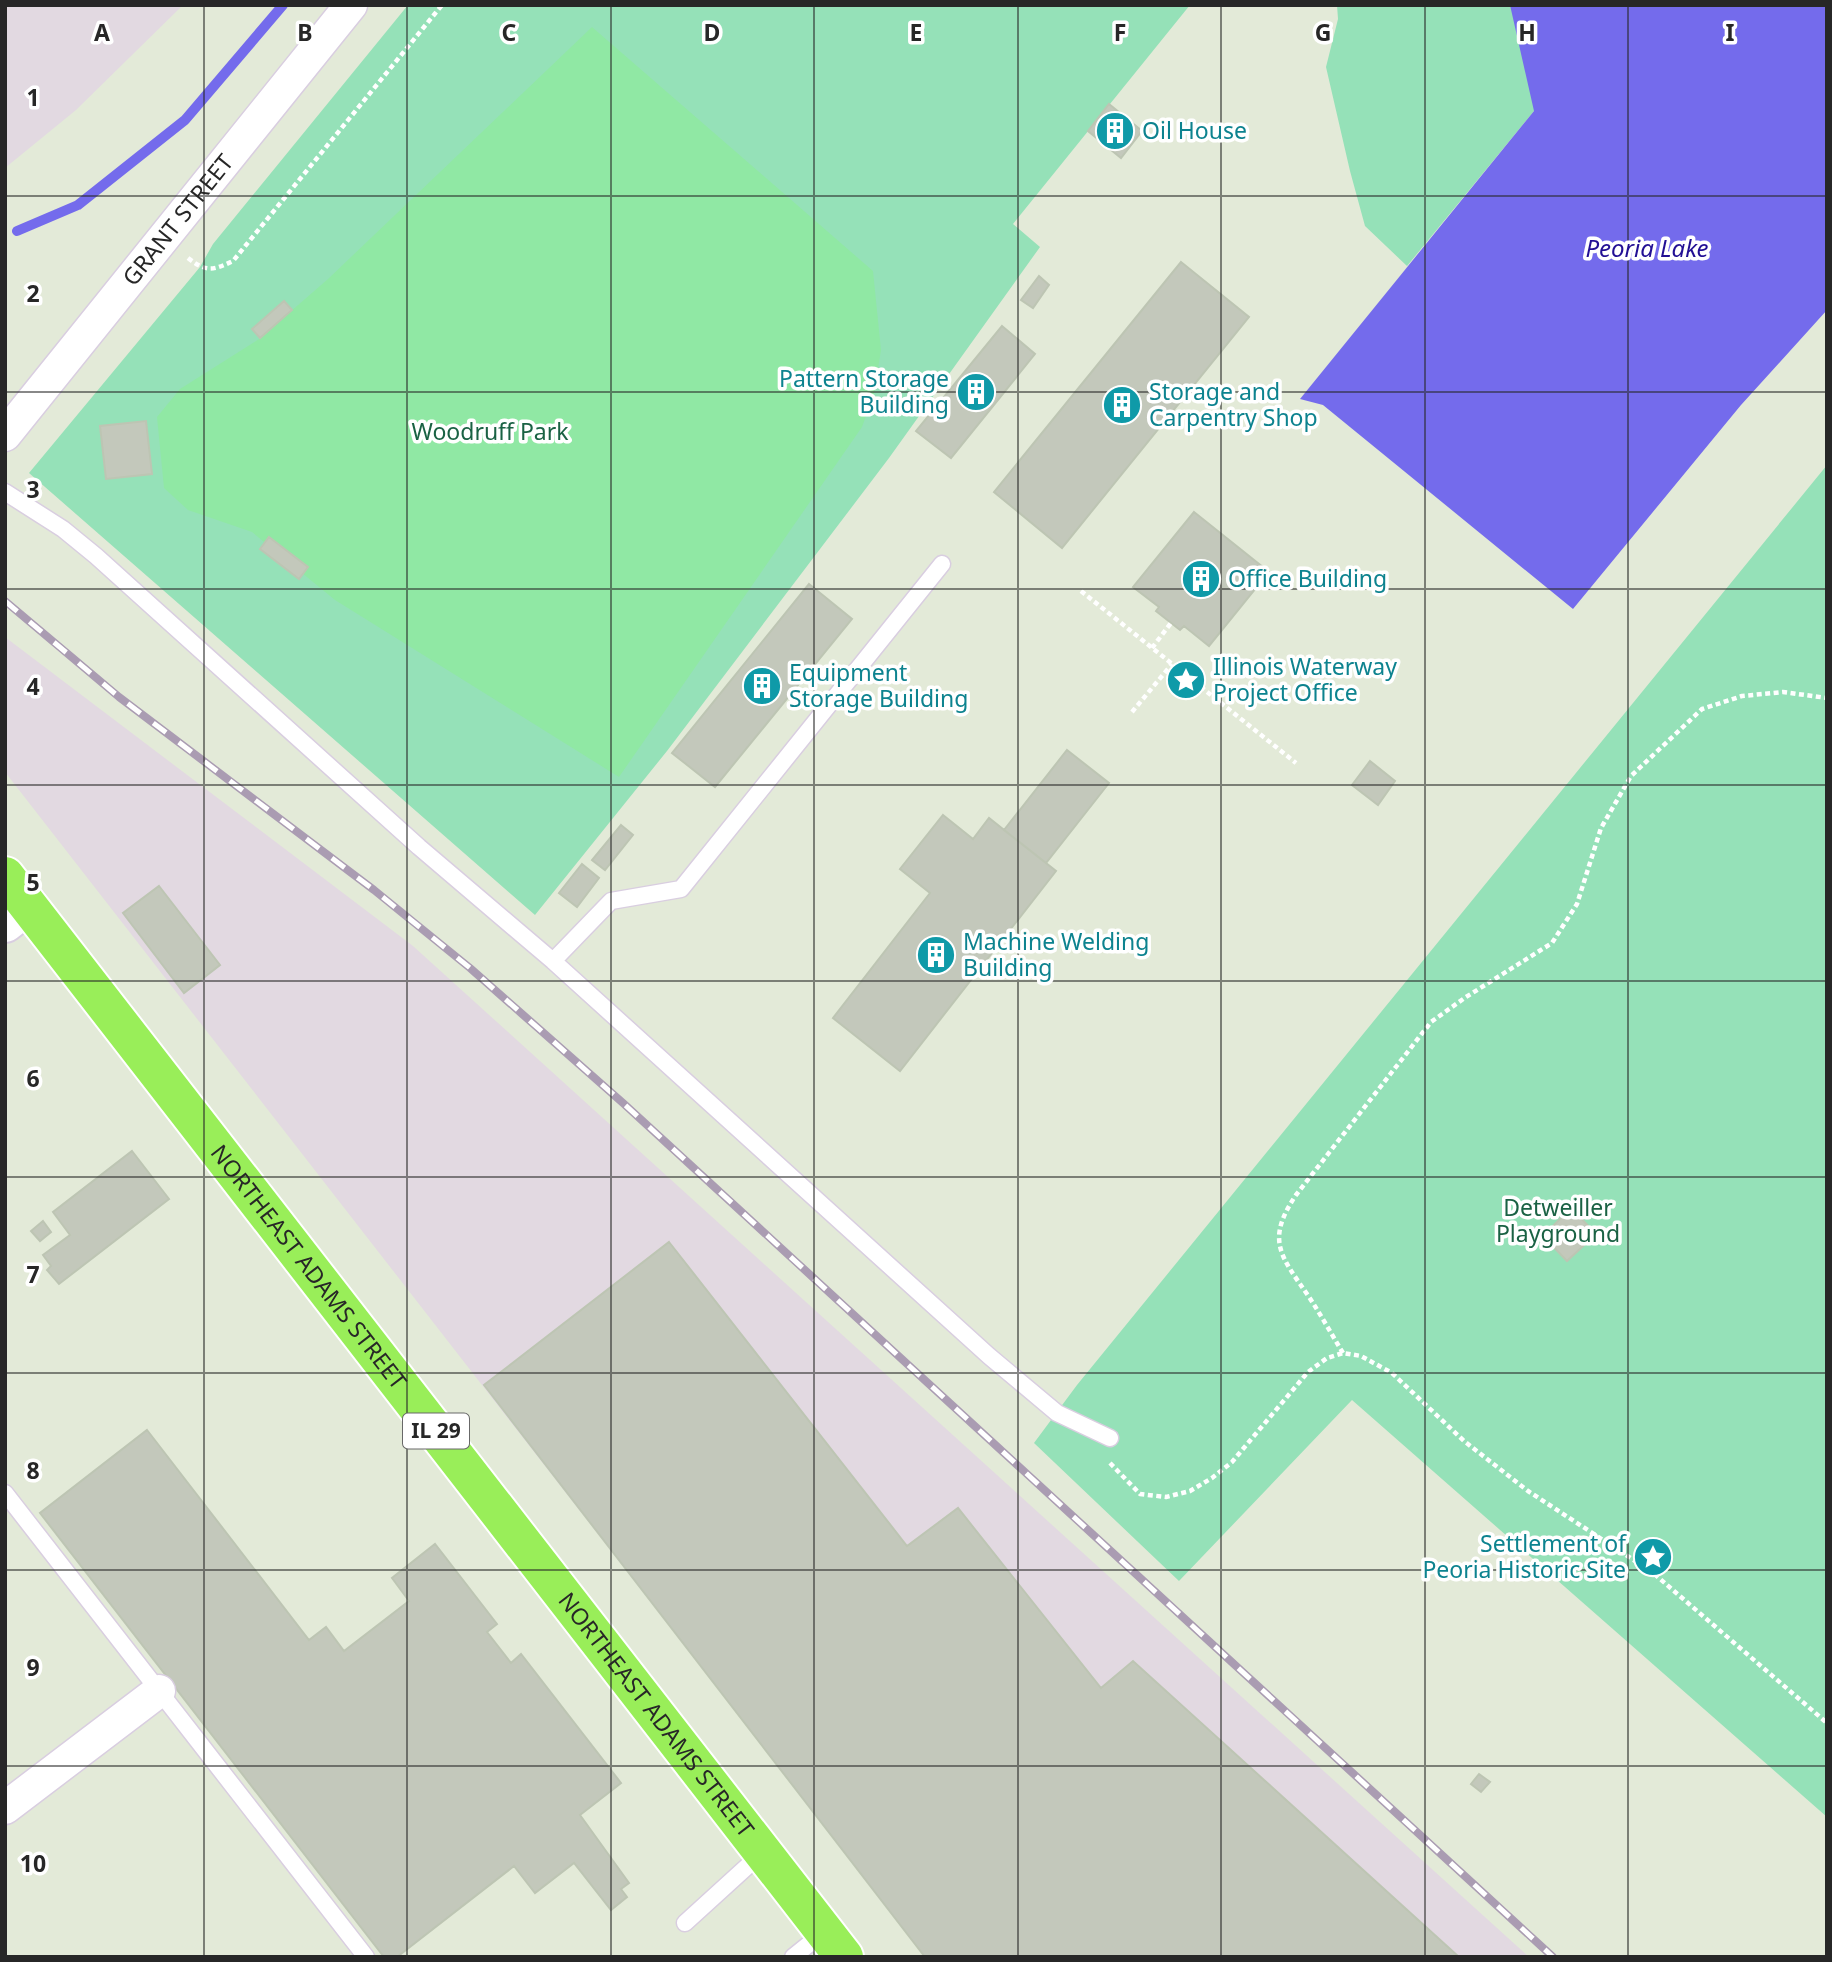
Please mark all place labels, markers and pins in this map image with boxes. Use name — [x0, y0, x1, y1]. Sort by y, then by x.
building icon: Oil House — [1094, 110, 1136, 152]
place label: Oil House — [1142, 114, 1247, 146]
place label: Pattern Storage Building — [779, 362, 949, 420]
building icon: Pattern Storage Building — [955, 371, 997, 413]
place label: Storage and Carpentry Shop — [1149, 375, 1318, 433]
building icon: Storage and Carpentry Shop — [1101, 384, 1143, 426]
building icon: Office Building — [1180, 558, 1222, 600]
place label: Office Building — [1228, 562, 1387, 594]
place label: Illinois Waterway Project Office — [1213, 650, 1397, 708]
place label: Equipment Storage Building — [789, 656, 968, 714]
place icon: Illinois Waterway Project Office — [1165, 659, 1207, 701]
building icon: Equipment Storage Building — [741, 665, 783, 707]
place label: Machine Welding Building — [963, 925, 1149, 983]
building icon: Machine Welding Building — [915, 934, 957, 976]
place label: Settlement of Peoria Historic Site — [1422, 1527, 1627, 1585]
place icon: Settlement of Peoria Historic Site — [1632, 1536, 1674, 1578]

